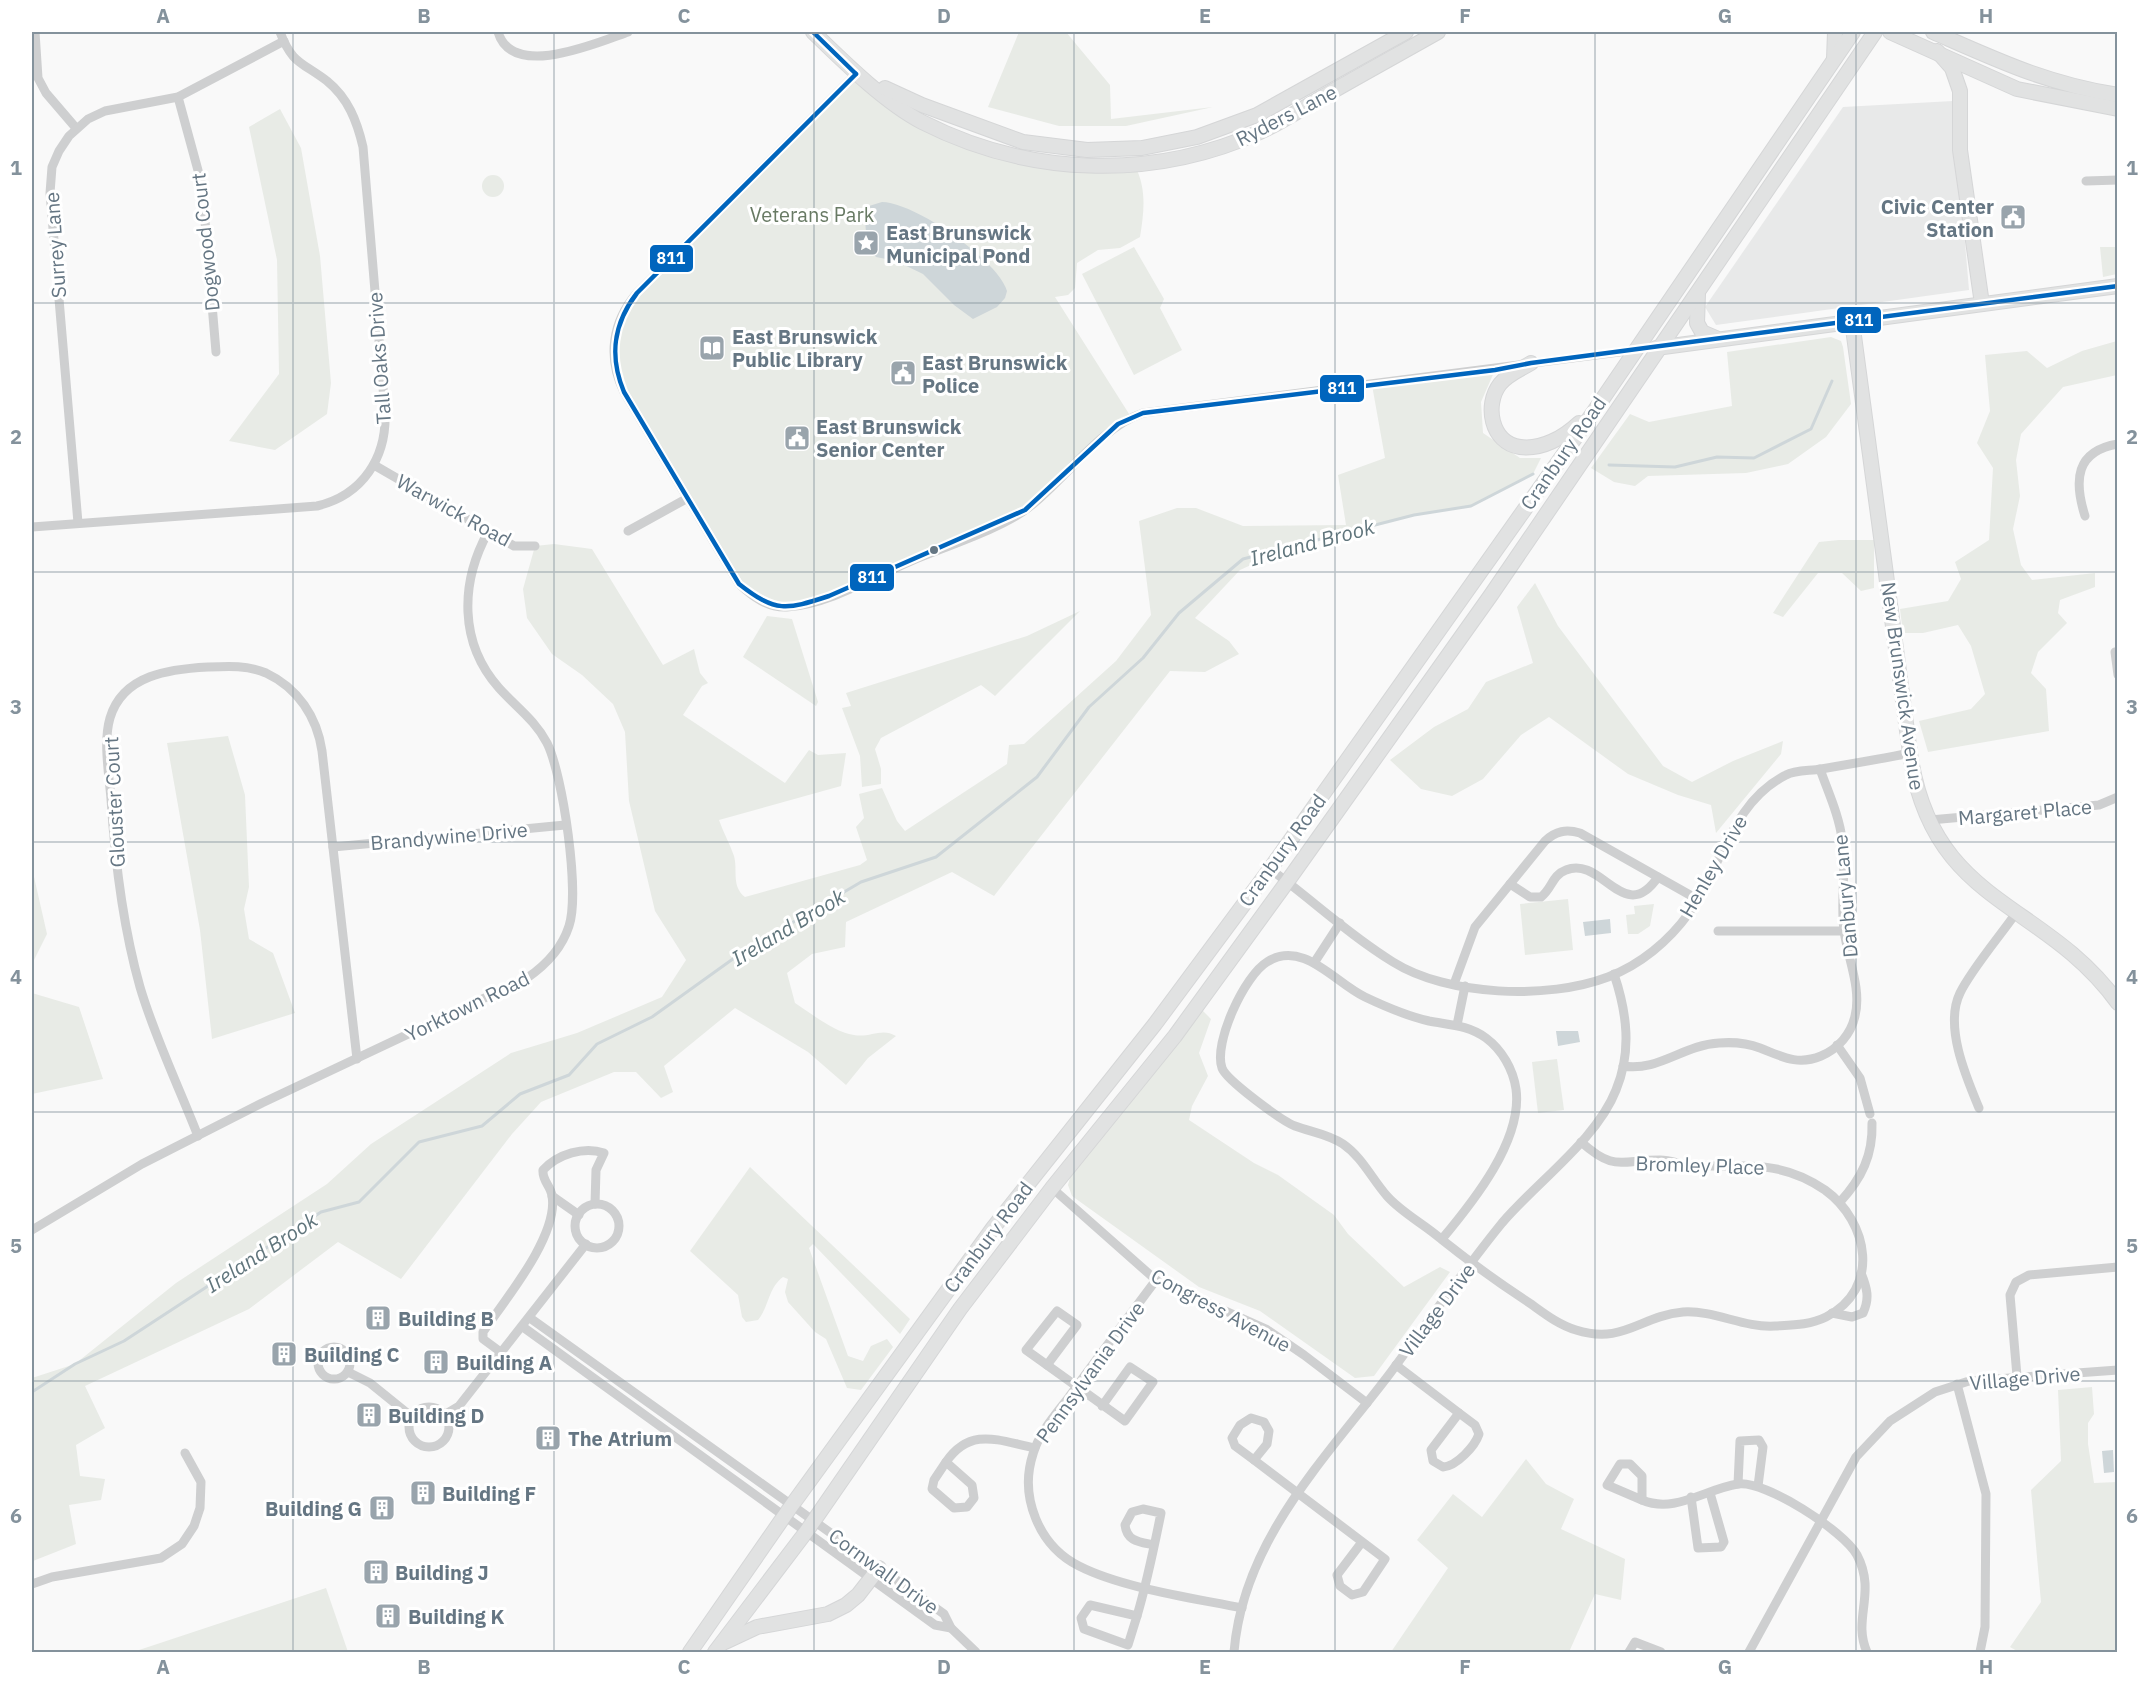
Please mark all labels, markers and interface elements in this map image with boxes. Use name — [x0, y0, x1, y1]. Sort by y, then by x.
text: A — [156, 2, 170, 29]
text: B — [417, 2, 431, 29]
text: C — [677, 2, 691, 29]
text: D — [937, 2, 951, 29]
text: E — [1199, 2, 1211, 29]
text: F — [1459, 2, 1471, 29]
text: G — [1718, 2, 1732, 29]
text: H — [1979, 2, 1993, 29]
street label: Ryders Lane — [1231, 78, 1341, 152]
text: 1 — [10, 154, 22, 181]
text: 1 — [2126, 154, 2138, 181]
street label: Dogwood Court — [184, 172, 226, 312]
street label: Surrey Lane — [38, 191, 72, 299]
place label: Civic Center Station — [1881, 193, 1994, 243]
park label: Veterans Park — [750, 201, 875, 228]
public building icon: Civic Center Station — [1998, 202, 2028, 232]
place label: East Brunswick Municipal Pond — [886, 219, 1032, 269]
place icon: East Brunswick Municipal Pond — [851, 228, 881, 258]
line badge: 811 — [649, 244, 694, 273]
text: 811 — [657, 248, 686, 268]
street label: Tall Oaks Drive — [361, 291, 397, 425]
line badge: 811 — [1836, 306, 1882, 334]
text: 811 — [1845, 310, 1874, 330]
place label: East Brunswick Public Library — [732, 323, 878, 373]
library icon: East Brunswick Public Library — [697, 333, 727, 363]
place label: East Brunswick Police — [922, 349, 1068, 399]
public building icon: East Brunswick Police — [888, 358, 918, 388]
line badge: 811 — [1319, 374, 1365, 403]
text: 811 — [1328, 378, 1357, 398]
street label: Cranbury Road — [1514, 391, 1612, 515]
place label: East Brunswick Senior Center — [816, 413, 962, 463]
text: 2 — [10, 423, 22, 450]
public building icon: East Brunswick Senior Center — [782, 423, 812, 453]
text: 2 — [2126, 423, 2138, 450]
street label: Warwick Road — [392, 467, 516, 553]
water label: Ireland Brook — [1247, 512, 1378, 572]
unlabelled marker — [928, 544, 940, 556]
line badge: 811 — [849, 563, 895, 592]
text: 811 — [858, 567, 887, 587]
street label: New Brunswick Avenue — [1875, 580, 1931, 792]
text: 3 — [10, 693, 22, 720]
text: 3 — [2126, 693, 2138, 720]
street label: Glouster Court — [97, 736, 131, 868]
street label: Cranbury Road — [1232, 788, 1332, 912]
street label: Margaret Place — [1957, 793, 2093, 831]
street label: Henley Drive — [1673, 810, 1753, 922]
street label: Brandywine Drive — [369, 816, 529, 856]
street label: Danbury Lane — [1826, 833, 1864, 959]
water label: Ireland Brook — [726, 881, 851, 972]
text: 4 — [10, 963, 22, 990]
text: 4 — [2126, 963, 2138, 990]
street label: Yorktown Road — [400, 964, 534, 1048]
street label: Bromley Place — [1635, 1149, 1765, 1181]
street label: Cranbury Road — [937, 1176, 1039, 1298]
water label: Ireland Brook — [200, 1205, 323, 1299]
text: 5 — [10, 1232, 22, 1259]
text: 5 — [2126, 1232, 2138, 1259]
street label: Village Drive — [1393, 1257, 1481, 1363]
street label: Congress Avenue — [1146, 1262, 1296, 1358]
street label: Pennsylvania Drive — [1030, 1296, 1150, 1448]
building icon: Building B — [363, 1303, 393, 1333]
place label: Building B — [398, 1305, 494, 1332]
building icon: Building C — [269, 1339, 299, 1369]
place label: Building C — [304, 1341, 400, 1368]
building icon: Building A — [421, 1347, 451, 1377]
place label: Building A — [456, 1349, 553, 1376]
street label: Village Drive — [1968, 1360, 2082, 1396]
building icon: Building D — [354, 1400, 384, 1430]
place label: Building D — [388, 1402, 485, 1429]
building icon: The Atrium — [533, 1423, 563, 1453]
place label: The Atrium — [568, 1425, 672, 1452]
building icon: Building F — [408, 1478, 438, 1508]
place label: Building F — [442, 1480, 536, 1507]
building icon: Building G — [367, 1493, 397, 1523]
place label: Building G — [265, 1495, 362, 1522]
text: 6 — [10, 1502, 22, 1529]
text: 6 — [2126, 1502, 2138, 1529]
street label: Cornwall Drive — [823, 1522, 945, 1620]
building icon: Building J — [361, 1557, 391, 1587]
place label: Building J — [395, 1559, 489, 1586]
building icon: Building K — [373, 1601, 403, 1631]
place label: Building K — [408, 1603, 505, 1630]
text: A — [156, 1653, 170, 1680]
text: B — [417, 1653, 431, 1680]
text: C — [677, 1653, 691, 1680]
text: D — [937, 1653, 951, 1680]
text: E — [1199, 1653, 1211, 1680]
text: F — [1459, 1653, 1471, 1680]
text: G — [1718, 1653, 1732, 1680]
text: H — [1979, 1653, 1993, 1680]

